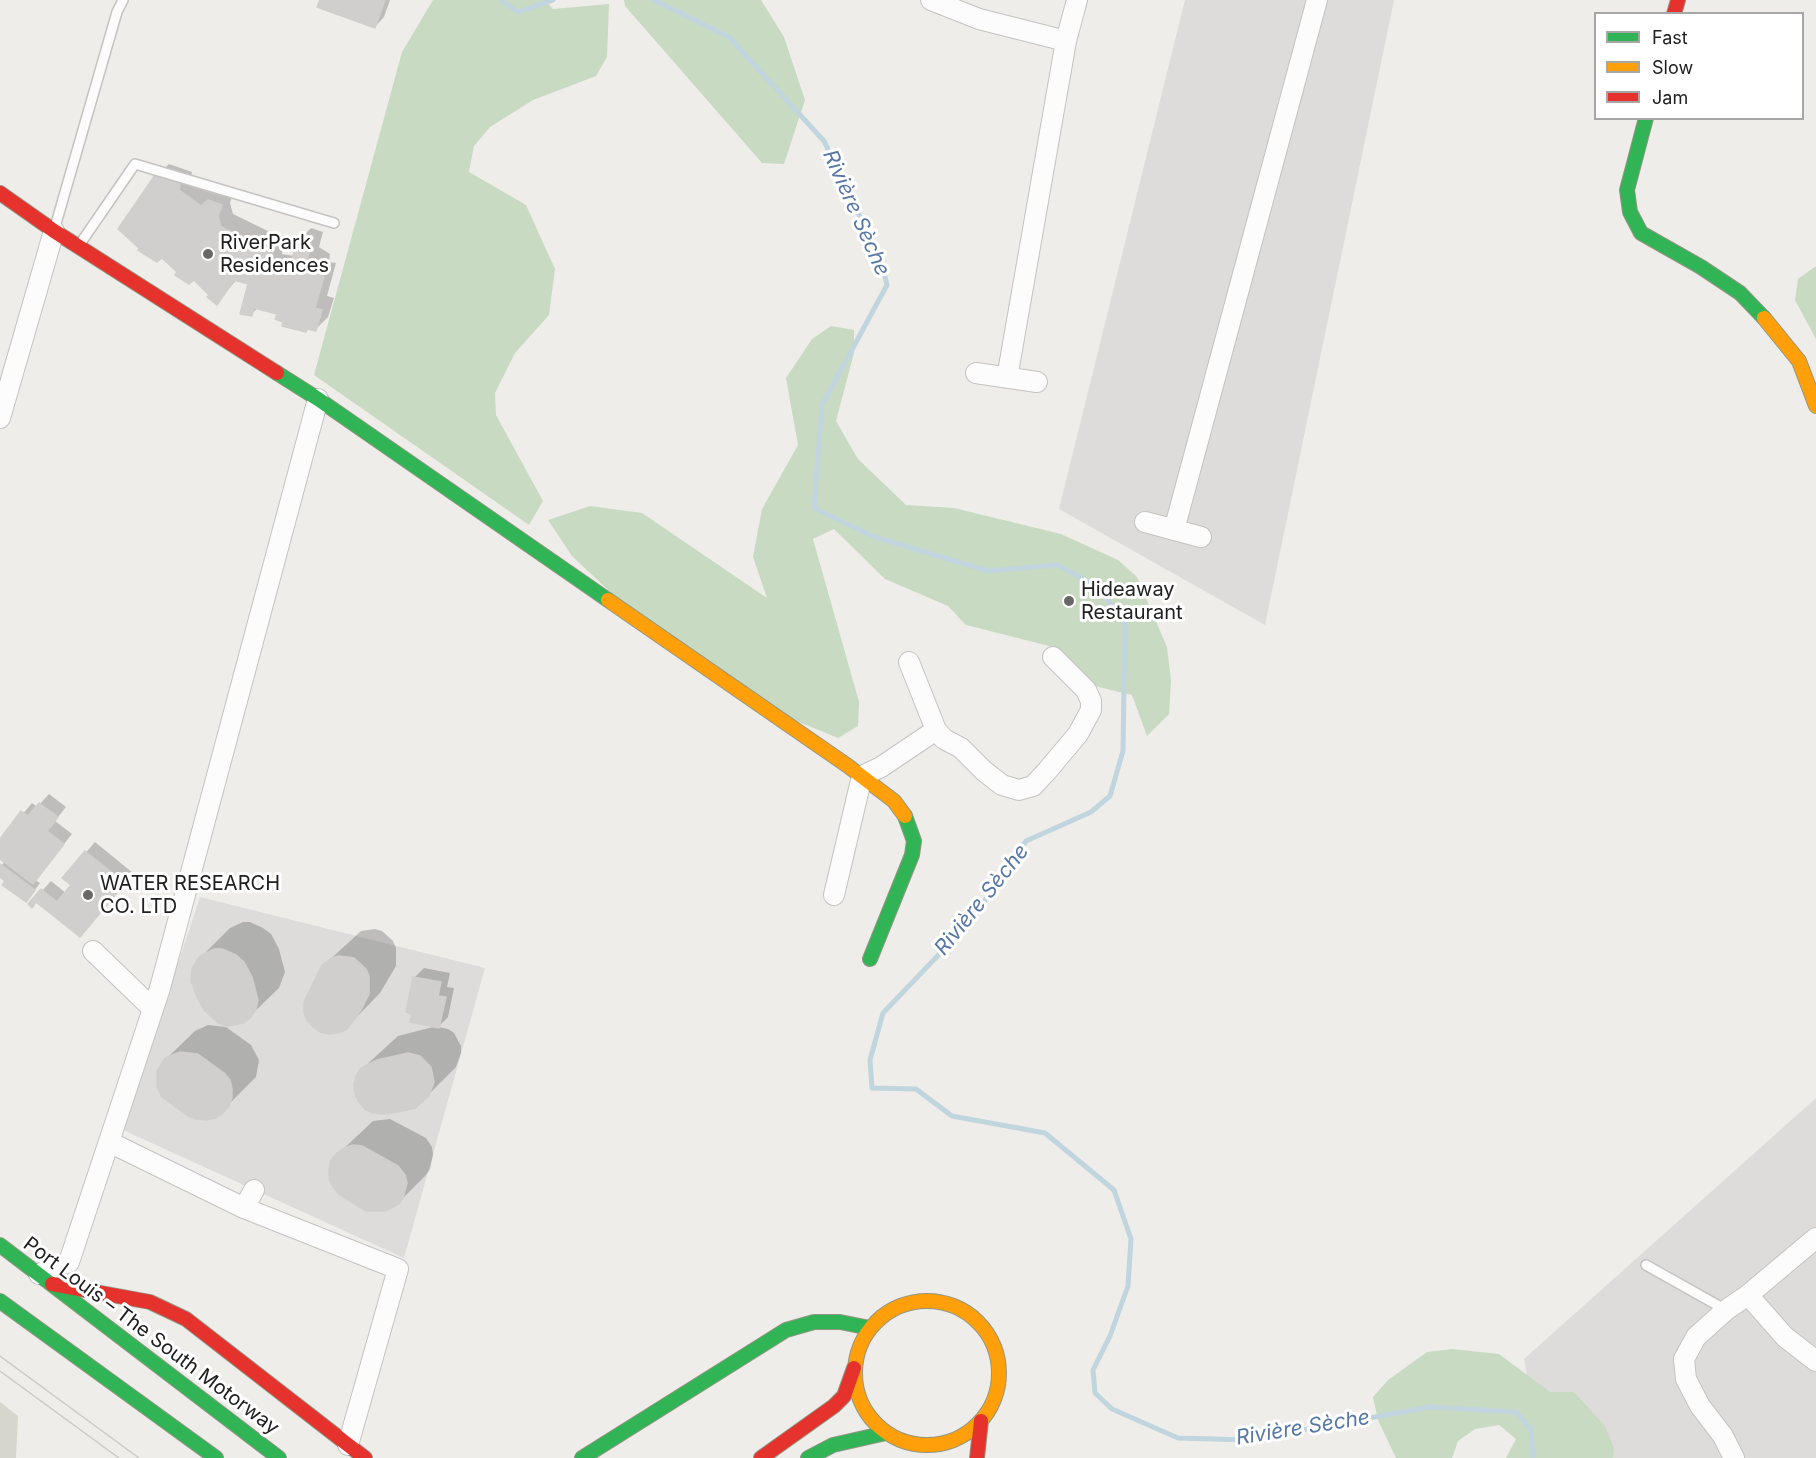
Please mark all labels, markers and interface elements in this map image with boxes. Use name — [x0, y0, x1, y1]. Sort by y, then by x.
legend — [1594, 12, 1804, 120]
text: Fast — [1652, 27, 1688, 48]
text: Slow — [1652, 57, 1693, 78]
text: Jam — [1652, 87, 1688, 108]
water label: Rivière Sèche — [817, 146, 895, 280]
place label: RiverPark Residences — [220, 231, 329, 278]
marker: RiverPark Residences — [201, 247, 215, 261]
place label: Hideaway Restaurant — [1081, 578, 1183, 625]
marker: Hideaway Restaurant — [1062, 594, 1076, 608]
water label: Rivière Sèche — [930, 840, 1034, 960]
place label: WATER RESEARCH CO. LTD — [100, 872, 280, 919]
marker: WATER RESEARCH CO. LTD — [81, 888, 95, 902]
street label: Port Louis – The South Motorway — [18, 1232, 284, 1440]
water label: Rivière Sèche — [1234, 1405, 1372, 1451]

